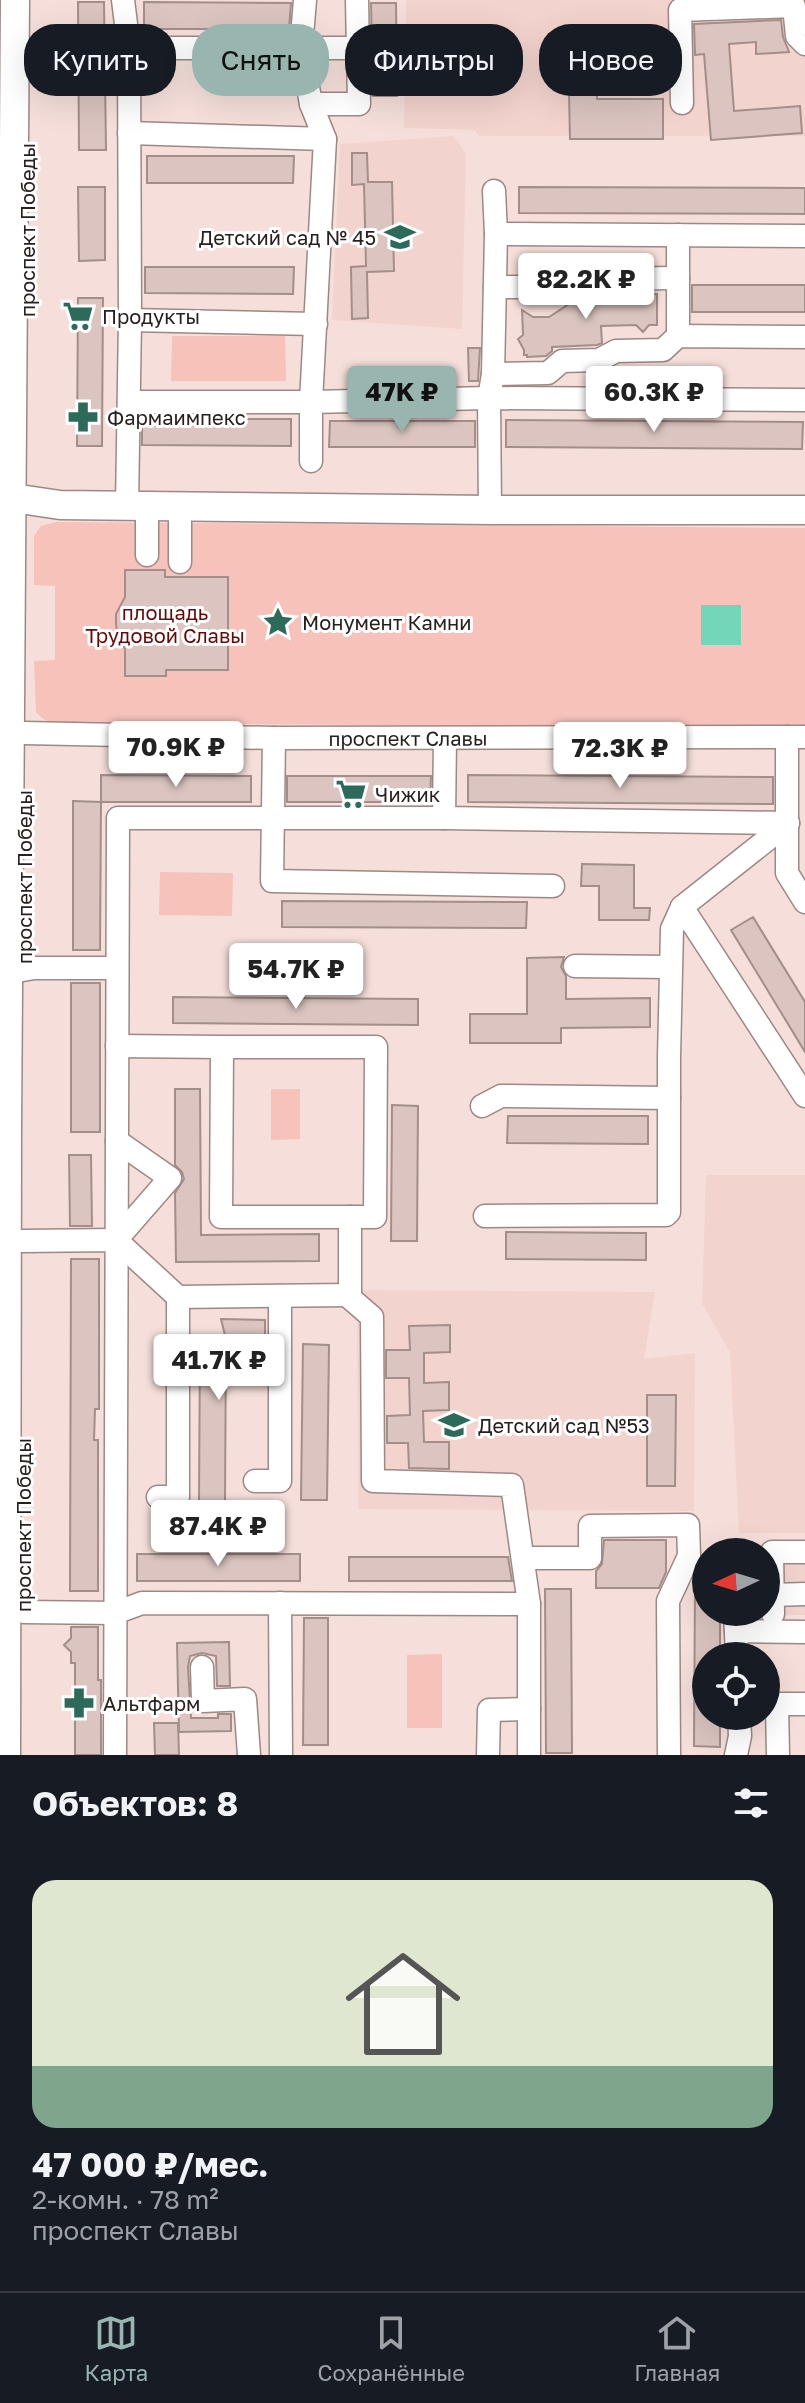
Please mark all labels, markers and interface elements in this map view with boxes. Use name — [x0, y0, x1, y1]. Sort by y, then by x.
chip: Купить — [24, 24, 176, 96]
chip: Снять — [192, 24, 329, 96]
chip: Фильтры — [345, 24, 523, 96]
chip: Новое — [539, 24, 682, 96]
street label: проспект Победы — [15, 143, 39, 317]
school or university icon: Детский сад № 45 — [383, 220, 417, 254]
place label: Детский сад № 45 — [199, 225, 376, 249]
pin: 82.2K ₽ — [512, 253, 660, 321]
text: 82.2K ₽ — [536, 263, 636, 294]
supermarket icon: Продукты — [61, 299, 95, 333]
place label: Продукты — [102, 304, 200, 328]
pin: 47K ₽ — [346, 366, 458, 434]
pin: 60.3K ₽ — [580, 366, 728, 434]
text: 47K ₽ — [365, 376, 439, 407]
text: 60.3K ₽ — [604, 376, 704, 407]
pharmacy icon: Фармаимпекс — [66, 400, 100, 434]
place label: Фармаимпекс — [107, 405, 246, 429]
park label: площадь Трудовой Славы — [85, 600, 245, 647]
place icon: Монумент Камни — [261, 605, 295, 639]
place label: Монумент Камни — [302, 610, 472, 634]
pin: 70.9K ₽ — [102, 721, 250, 789]
pin: 72.3K ₽ — [546, 722, 694, 790]
street label: проспект Славы — [328, 726, 488, 750]
text: 70.9K ₽ — [127, 731, 225, 762]
text: 72.3K ₽ — [571, 732, 669, 763]
supermarket icon: Чижик — [334, 777, 368, 811]
place label: Чижик — [375, 782, 440, 806]
street label: проспект Победы — [12, 790, 36, 964]
pin: 54.7K ₽ — [222, 943, 370, 1011]
text: 54.7K ₽ — [247, 953, 345, 984]
pin: 41.7K ₽ — [145, 1334, 293, 1402]
text: 41.7K ₽ — [171, 1344, 267, 1375]
school or university icon: Детский сад №53 — [437, 1408, 471, 1442]
place label: Детский сад №53 — [478, 1413, 650, 1437]
street label: проспект Победы — [11, 1438, 35, 1612]
pin: 87.4K ₽ — [144, 1500, 292, 1568]
text: 87.4K ₽ — [169, 1510, 267, 1541]
north arrow — [692, 1538, 780, 1626]
map controls — [692, 1538, 780, 1730]
button: locate — [692, 1642, 780, 1730]
pharmacy icon: Альтфарм — [62, 1686, 96, 1720]
place label: Альтфарм — [103, 1691, 200, 1715]
icon: filters — [729, 1781, 773, 1825]
text: Объектов: 8 — [32, 1783, 238, 1823]
icon: home — [331, 1932, 475, 2076]
text: 47 000 ₽/мес. — [32, 2144, 269, 2184]
text: 2-комн. · 78 m² — [32, 2184, 219, 2215]
text: проспект Славы — [32, 2215, 239, 2246]
tab: Карта — [85, 2311, 148, 2386]
tab: Сохранённые — [318, 2311, 465, 2386]
tab: Главная — [634, 2311, 720, 2386]

